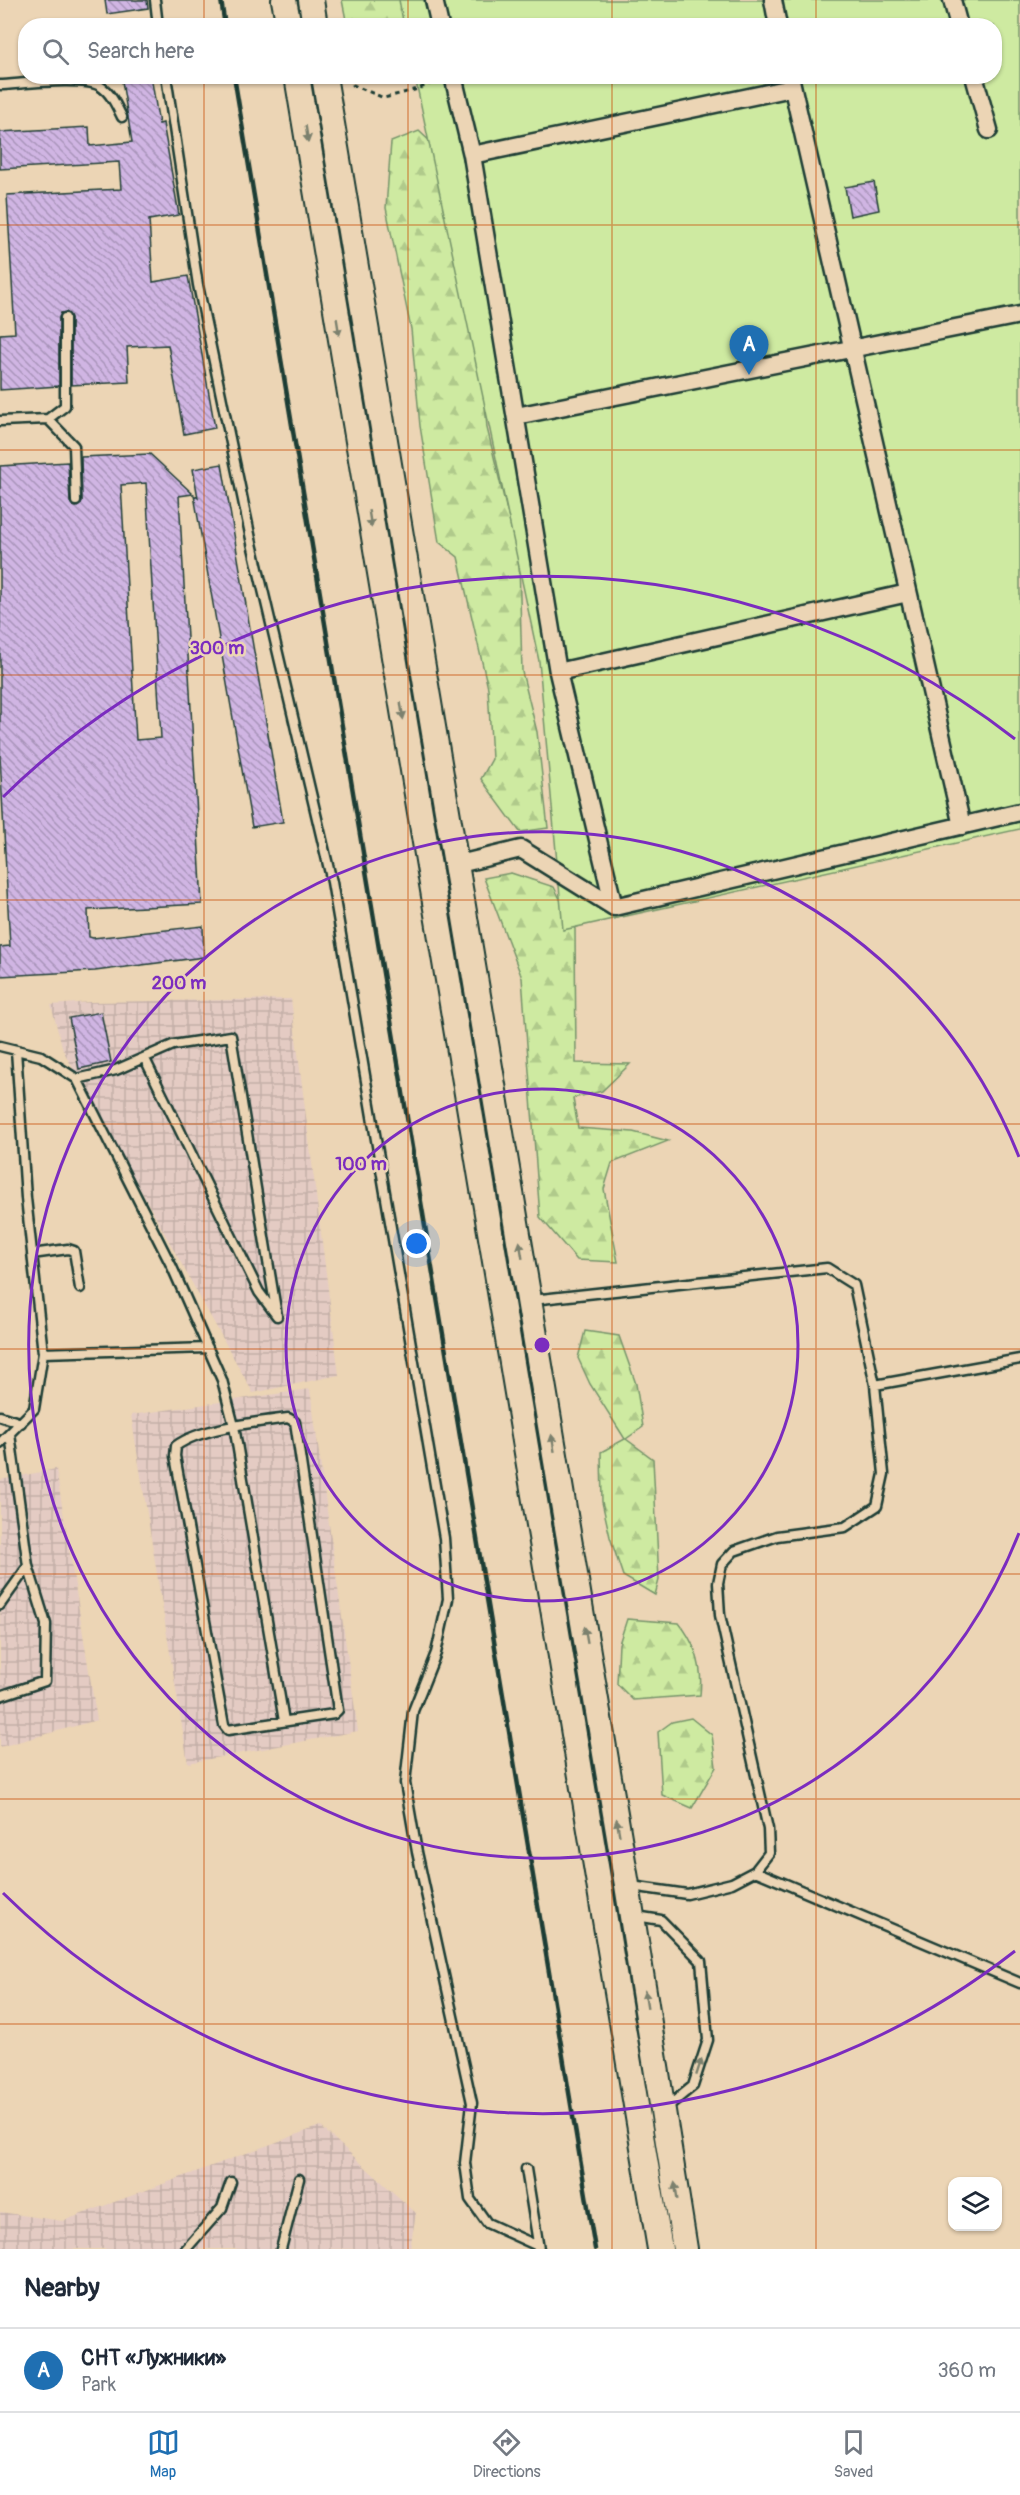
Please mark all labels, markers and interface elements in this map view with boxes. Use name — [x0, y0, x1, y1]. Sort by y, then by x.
search box — [18, 18, 1002, 84]
icon: search — [39, 35, 72, 68]
text: Search here — [87, 37, 194, 65]
one-way arrow — [302, 125, 311, 144]
one-way arrow — [334, 317, 343, 336]
pin: A — [730, 326, 768, 375]
one-way arrow — [366, 510, 375, 529]
text: 300 m — [190, 637, 244, 660]
one-way arrow — [398, 702, 407, 721]
text: 200 m — [152, 972, 206, 995]
text: 100 m — [335, 1153, 387, 1176]
your location — [402, 1229, 431, 1258]
one-way arrow — [516, 1241, 525, 1260]
centre of rings — [532, 1335, 552, 1355]
one-way arrow — [549, 1433, 558, 1452]
one-way arrow — [581, 1625, 590, 1644]
one-way arrow — [613, 1818, 622, 1837]
one-way arrow — [641, 1989, 650, 2008]
one-way arrow — [695, 2058, 704, 2076]
map controls — [948, 2177, 1002, 2231]
button: layers — [948, 2177, 1002, 2231]
one-way arrow — [671, 2182, 680, 2201]
text: Nearby — [24, 2272, 100, 2304]
text: СНТ «Лужники» — [81, 2344, 226, 2372]
text: A — [37, 2358, 50, 2383]
text: 360 m — [937, 2358, 996, 2383]
text: Park — [81, 2372, 116, 2397]
tab: Map — [147, 2426, 180, 2482]
tab: Directions — [473, 2426, 541, 2482]
tab: Saved — [834, 2426, 873, 2482]

